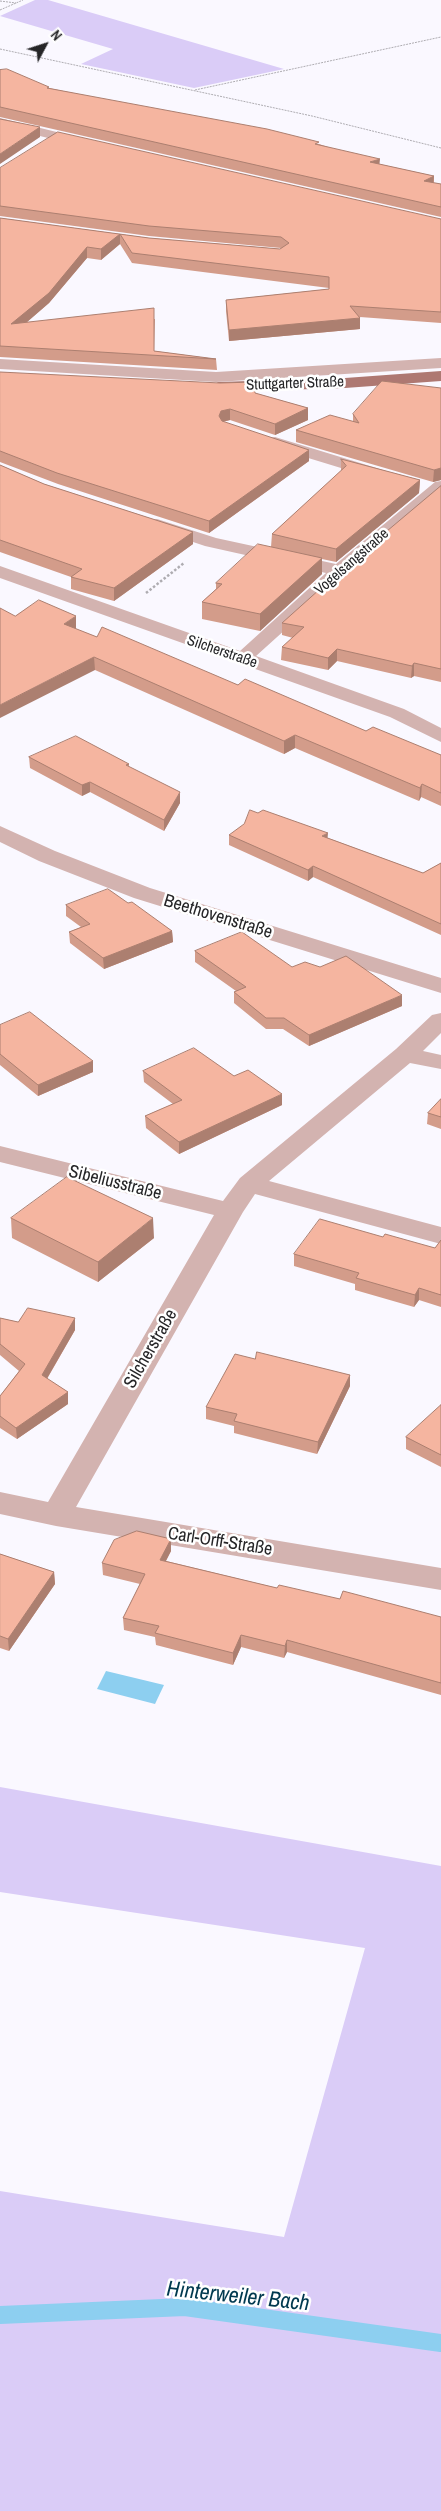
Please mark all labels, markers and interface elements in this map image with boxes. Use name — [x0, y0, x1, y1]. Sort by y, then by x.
north arrow — [20, 20, 70, 70]
text: N — [47, 26, 66, 44]
street label: Stuttgarter Straße — [246, 373, 344, 395]
street label: Vogelsangstraße — [311, 525, 393, 599]
street label: Silcherstraße — [184, 632, 260, 672]
street label: Beethovenstraße — [161, 890, 275, 944]
street label: Sibeliusstraße — [66, 1161, 164, 1205]
street label: Silcherstraße — [120, 1306, 182, 1392]
street label: Carl-Orff-Straße — [166, 1523, 274, 1561]
water label: Hinterweiler Bach — [165, 2276, 311, 2318]

